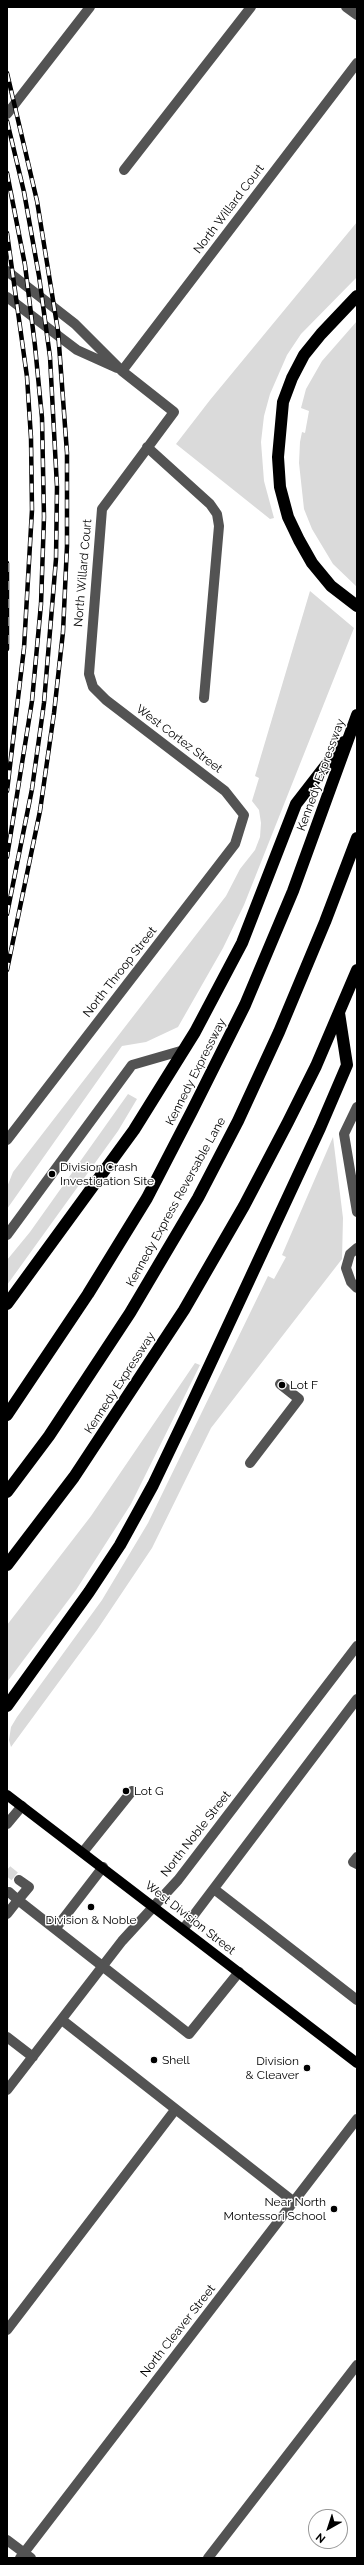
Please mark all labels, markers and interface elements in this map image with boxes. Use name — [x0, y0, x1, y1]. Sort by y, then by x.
street label: North Willard Court — [191, 161, 267, 257]
street label: North Willard Court — [71, 519, 95, 627]
street label: West Cortez Street — [133, 702, 225, 776]
street label: Kennedy Expressway — [294, 717, 348, 833]
street label: North Throop Street — [80, 924, 160, 1020]
street label: Kennedy Expressway — [163, 1016, 229, 1128]
street label: Kennedy Express Reversable Lane — [123, 1115, 229, 1289]
place label: Division Crash Investigation Site — [60, 1160, 154, 1188]
marker: Division Crash Investigation Site — [47, 1169, 57, 1179]
street label: Kennedy Expressway — [82, 1330, 158, 1436]
place label: Lot F — [290, 1378, 318, 1392]
marker: Lot F — [277, 1380, 287, 1390]
place label: Lot G — [134, 1784, 164, 1798]
marker: Lot G — [121, 1786, 131, 1796]
street label: North Noble Street — [158, 1788, 234, 1880]
street label: West Division Street — [142, 1878, 238, 1958]
marker: Division & Noble — [86, 1902, 96, 1912]
place label: Division & Noble — [46, 1913, 136, 1927]
place label: Shell — [162, 2053, 190, 2067]
place label: Division & Cleaver — [246, 2054, 299, 2082]
marker: Shell — [149, 2055, 159, 2065]
marker: Division & Cleaver — [302, 2063, 312, 2073]
place label: Near North Montessori School — [224, 2195, 326, 2223]
marker: Near North Montessori School — [329, 2204, 339, 2214]
street label: North Cleaver Street — [137, 2282, 219, 2380]
north arrow — [308, 2509, 348, 2549]
text: N — [313, 2530, 328, 2546]

